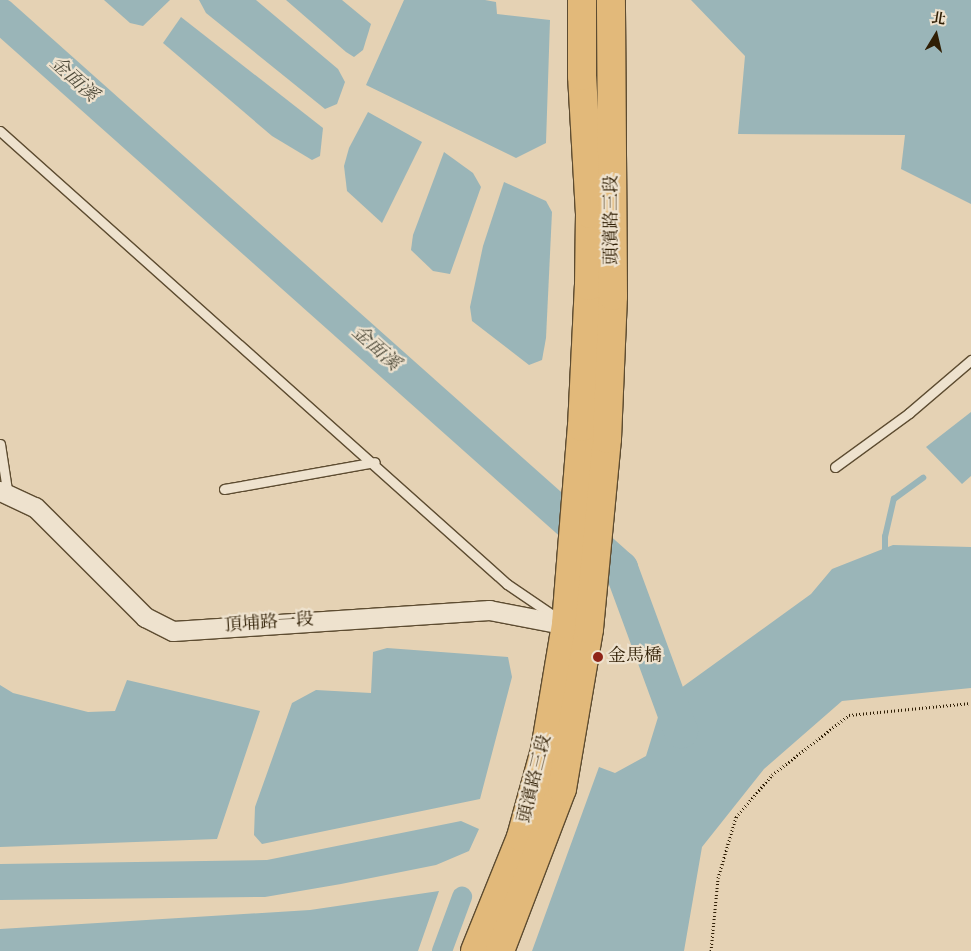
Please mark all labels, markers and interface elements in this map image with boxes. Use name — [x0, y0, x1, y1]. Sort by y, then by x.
text: 北 — [930, 9, 947, 30]
north arrow — [911, 10, 961, 60]
water label: 金面溪 — [44, 52, 102, 108]
street label: 頭濱路三段 — [602, 175, 624, 265]
water label: 金面溪 — [346, 321, 404, 377]
street label: 頂埔路一段 — [223, 610, 315, 638]
place label: 金馬橋 — [608, 646, 662, 668]
marker: 金馬橋 — [592, 651, 604, 663]
street label: 頭濱路三段 — [515, 733, 557, 825]

